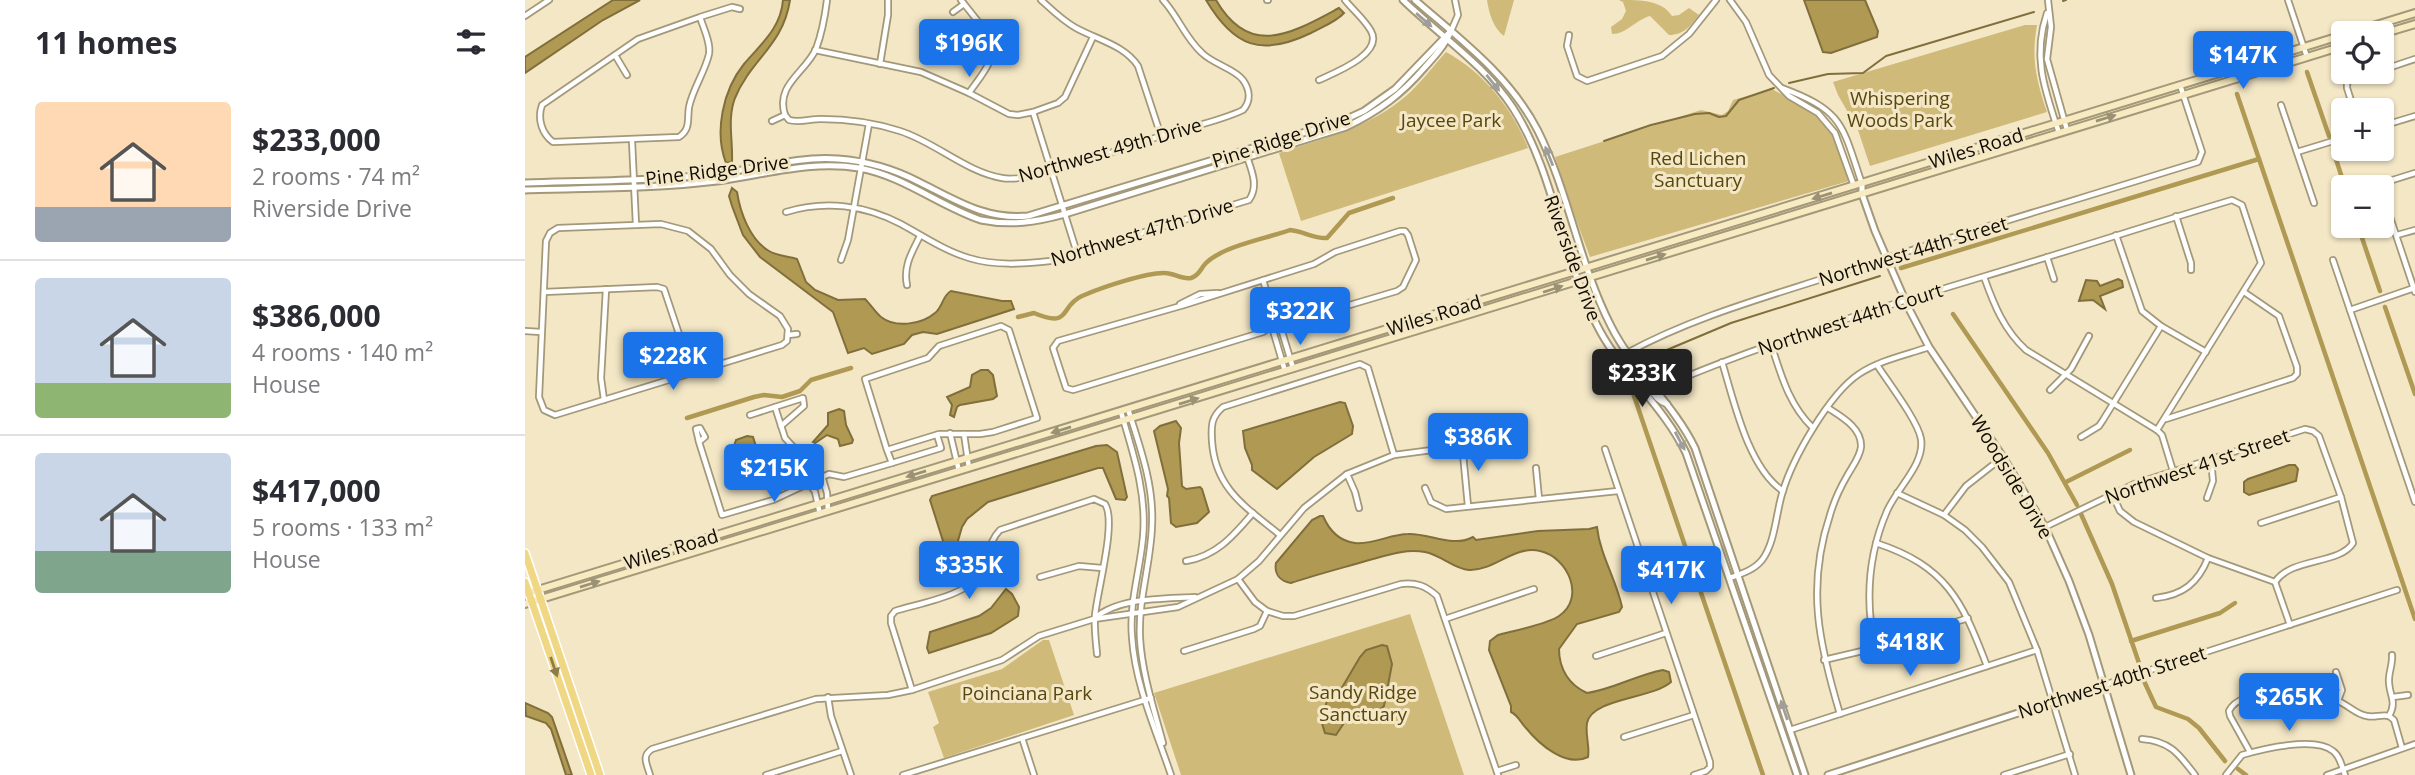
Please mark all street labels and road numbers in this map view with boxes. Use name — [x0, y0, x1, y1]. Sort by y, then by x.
street label: Pine Ridge Drive — [1208, 104, 1354, 174]
street label: Northwest 49th Drive — [1015, 111, 1205, 189]
street label: Wiles Road — [1926, 121, 2026, 175]
street label: Pine Ridge Drive — [644, 148, 790, 192]
street label: Northwest 47th Drive — [1047, 192, 1237, 272]
street label: Riverside Drive — [1538, 192, 1608, 324]
street label: Northwest 44th Street — [1815, 210, 2011, 292]
street label: Northwest 44th Court — [1754, 277, 1946, 361]
street label: Wiles Road — [1384, 288, 1484, 342]
street label: Woodside Drive — [1965, 410, 2059, 544]
street label: Northwest 41st Street — [2101, 422, 2293, 510]
street label: Wiles Road — [621, 522, 721, 576]
street label: Northwest 40th Street — [2015, 639, 2210, 725]

